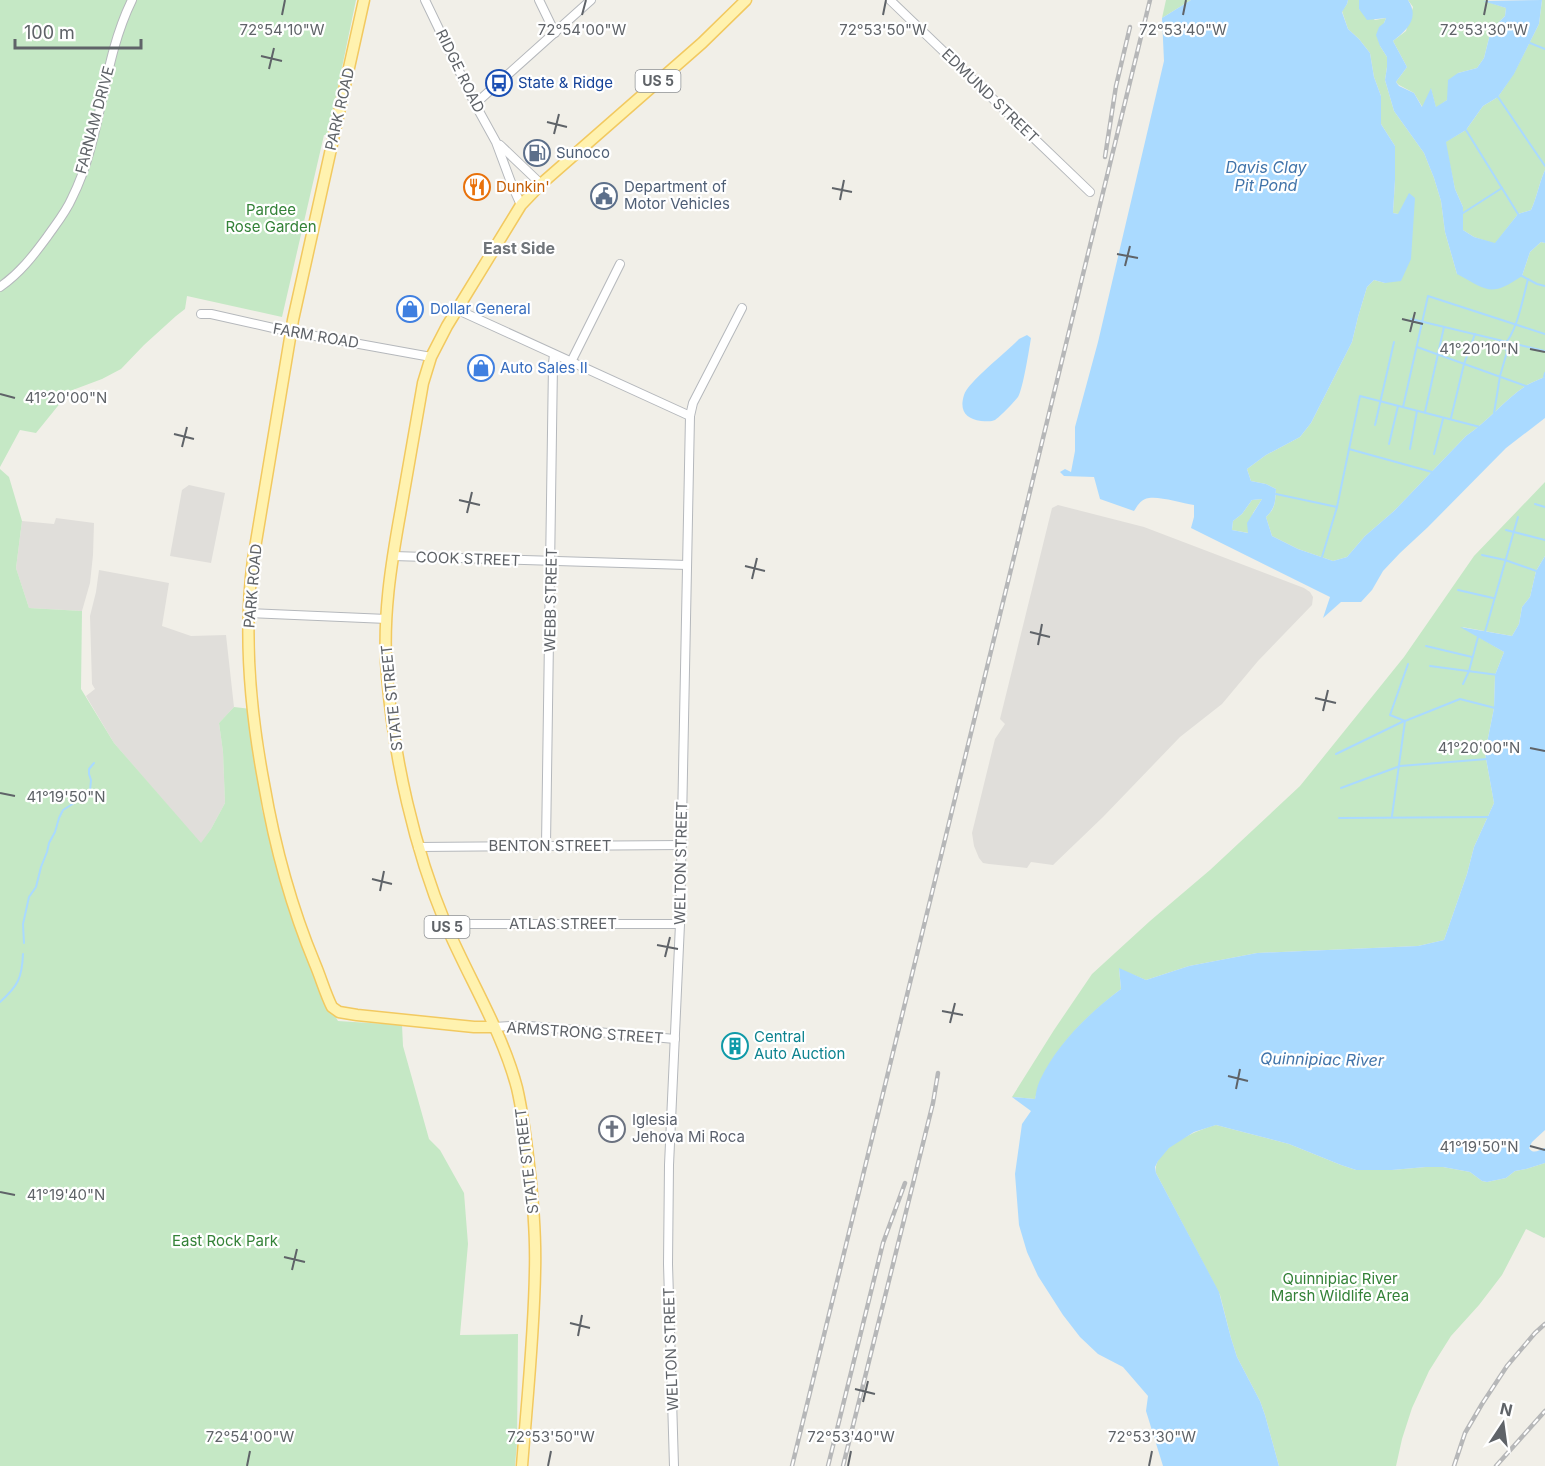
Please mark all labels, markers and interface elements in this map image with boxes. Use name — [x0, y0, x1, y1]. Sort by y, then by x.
scale bar — [15, 12, 141, 50]
text: 72°54'10"W — [239, 20, 325, 39]
text: 72°54'00"W — [538, 20, 626, 39]
text: 72°53'50"W — [839, 20, 927, 39]
text: 72°53'40"W — [1139, 20, 1227, 39]
text: 72°53'30"W — [1440, 20, 1528, 39]
text: 100 m — [24, 22, 75, 43]
street label: RIDGE ROAD — [432, 26, 489, 116]
street label: EDMUND STREET — [938, 44, 1043, 147]
street label: FARNAM DRIVE — [71, 64, 118, 176]
street label: PARK ROAD — [321, 66, 358, 152]
bus stop icon: State & Ridge — [484, 68, 514, 98]
road number: US 5 — [636, 70, 680, 92]
place label: State & Ridge — [518, 73, 613, 92]
fuel station icon: Sunoco — [522, 138, 552, 168]
place label: Sunoco — [556, 143, 610, 162]
water label: Davis Clay Pit Pond — [1225, 157, 1308, 195]
restaurant icon: Dunkin' — [462, 172, 492, 202]
place label: Dunkin' — [496, 177, 550, 196]
place label: Department of Motor Vehicles — [624, 177, 730, 213]
public building icon: Department of Motor Vehicles — [589, 181, 619, 211]
park label: Pardee Rose Garden — [225, 200, 317, 236]
district label: East Side — [483, 238, 555, 258]
shop icon: Dollar General — [395, 294, 425, 324]
place label: Dollar General — [430, 299, 531, 318]
street label: FARM ROAD — [272, 319, 361, 352]
text: 41°20'10"N — [1439, 339, 1519, 358]
shop icon: Auto Sales II — [466, 353, 496, 383]
place label: Auto Sales II — [500, 358, 588, 377]
text: 41°20'00"N — [25, 388, 107, 407]
street label: PARK ROAD — [239, 543, 266, 629]
street label: COOK STREET — [415, 547, 521, 570]
street label: WEBB STREET — [540, 548, 561, 652]
street label: STATE STREET — [376, 644, 407, 752]
text: 41°20'00"N — [1438, 738, 1520, 757]
text: 41°19'50"N — [26, 787, 106, 806]
street label: WELTON STREET — [670, 801, 691, 925]
street label: BENTON STREET — [488, 836, 612, 855]
street label: ATLAS STREET — [509, 914, 617, 933]
road number: US 5 — [424, 916, 470, 938]
street label: ARMSTRONG STREET — [506, 1018, 664, 1047]
place label: Central Auto Auction — [754, 1027, 845, 1063]
building icon: Central Auto Auction — [720, 1031, 750, 1061]
water label: Quinnipiac River — [1260, 1048, 1385, 1070]
street label: STATE STREET — [511, 1107, 542, 1215]
place label: Iglesia Jehova Mi Roca — [632, 1110, 745, 1146]
church icon: Iglesia Jehova Mi Roca — [597, 1114, 627, 1144]
text: 41°19'50"N — [1439, 1137, 1519, 1156]
text: 41°19'40"N — [27, 1185, 105, 1204]
park label: East Rock Park — [172, 1231, 279, 1250]
park label: Quinnipiac River Marsh Wildlife Area — [1271, 1269, 1409, 1305]
street label: WELTON STREET — [659, 1287, 682, 1411]
north arrow — [1473, 1394, 1533, 1454]
text: N — [1498, 1398, 1515, 1421]
text: 72°54'00"W — [206, 1427, 294, 1446]
text: 72°53'50"W — [507, 1427, 595, 1446]
text: 72°53'40"W — [807, 1427, 895, 1446]
text: 72°53'30"W — [1108, 1427, 1196, 1446]

